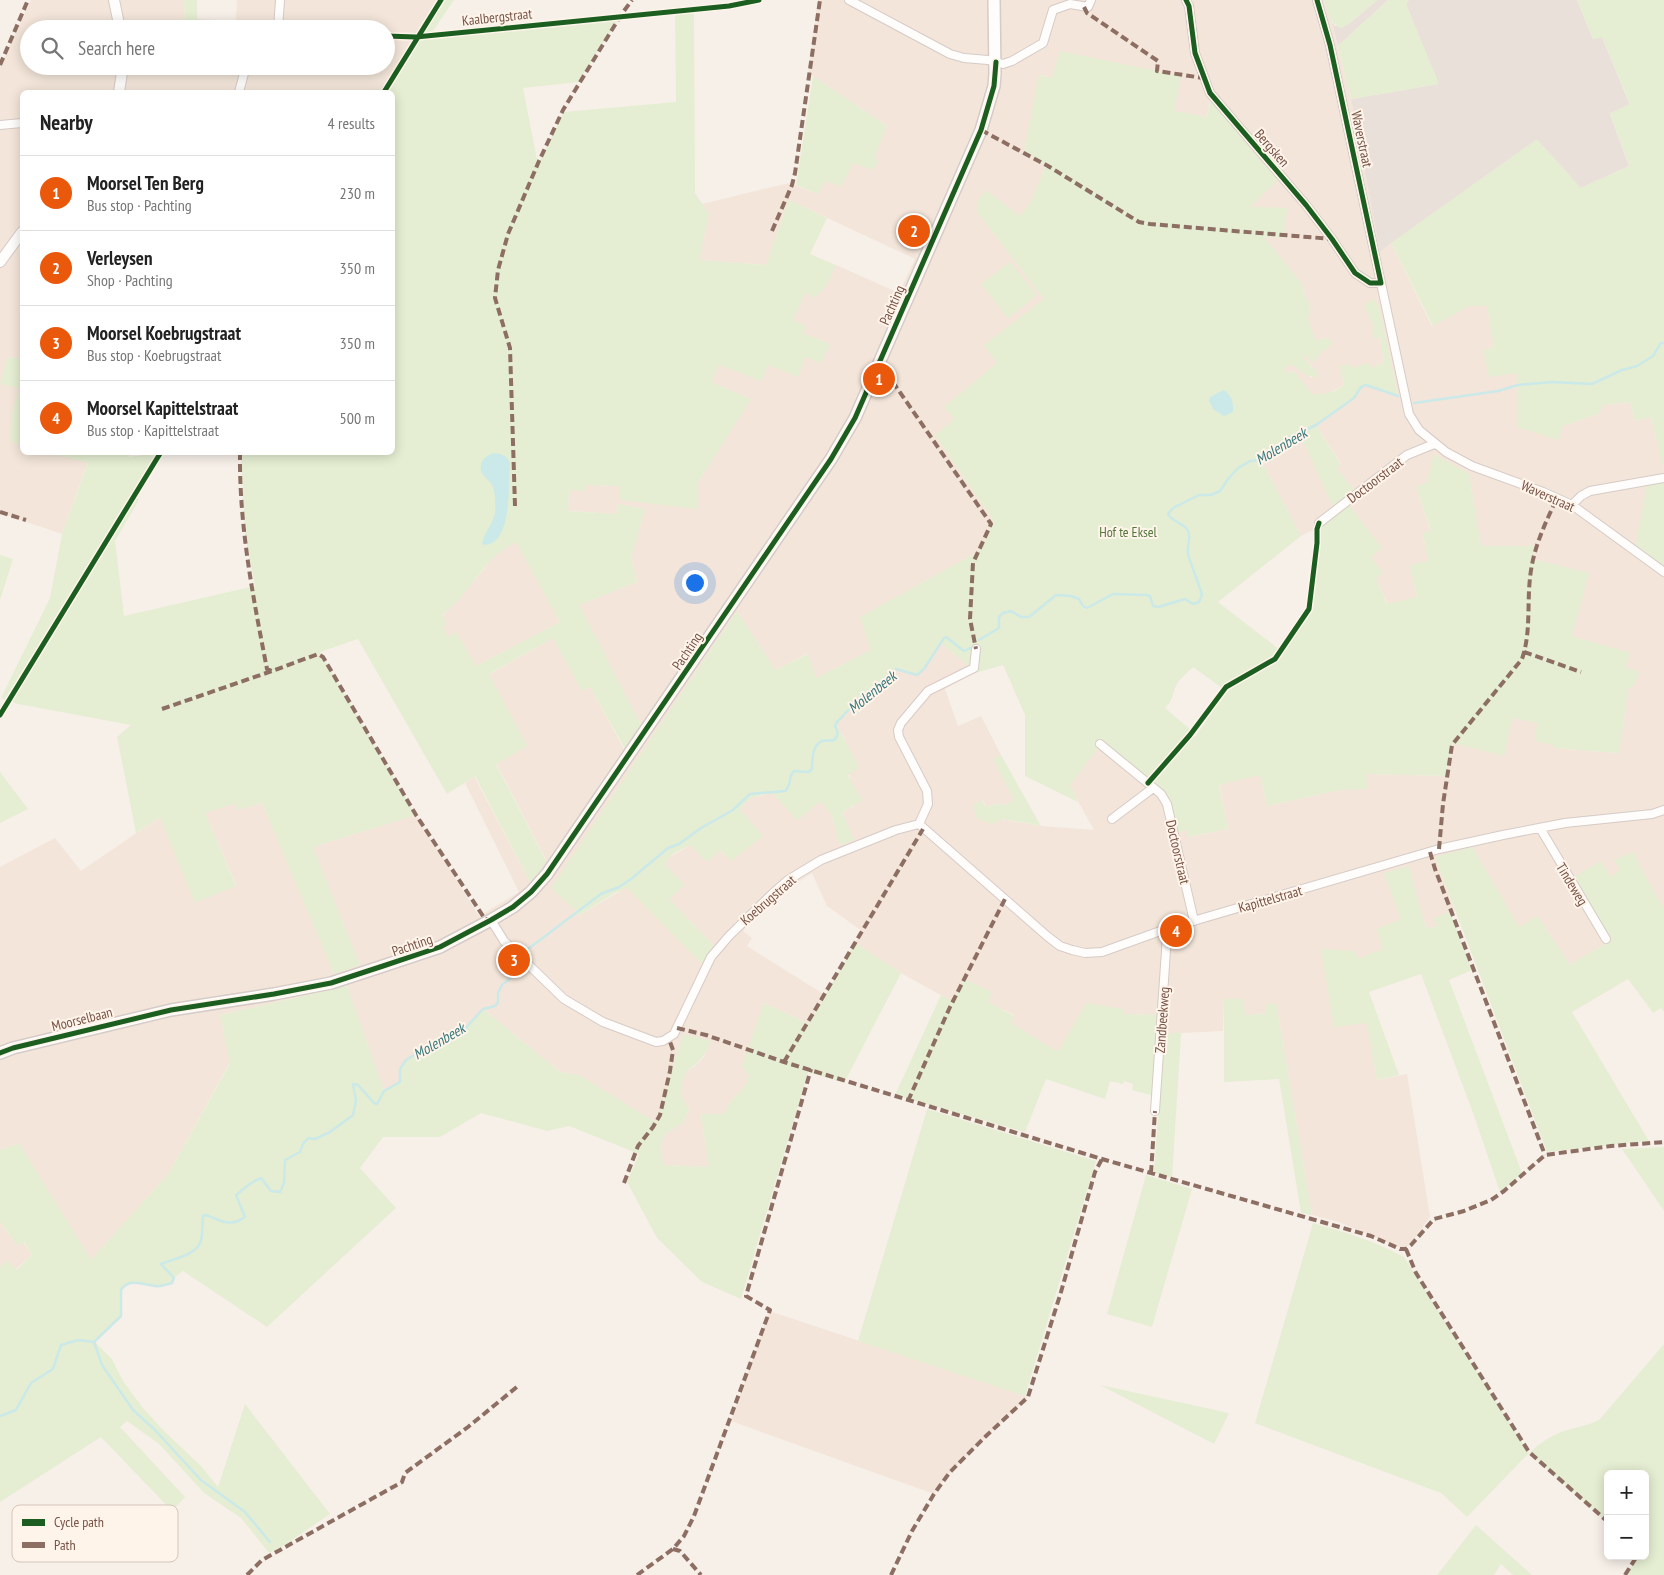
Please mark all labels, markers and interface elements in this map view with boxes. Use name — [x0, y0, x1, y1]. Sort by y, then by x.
street label: Kaalbergstraat — [461, 4, 533, 30]
search box — [20, 20, 395, 75]
icon: search — [38, 34, 66, 62]
text: Search here — [78, 36, 155, 60]
text: Nearby — [40, 109, 93, 136]
street label: Waverstraat — [1347, 109, 1377, 169]
text: 4 results — [328, 113, 375, 133]
street label: Bergsken — [1251, 125, 1293, 171]
text: Moorsel Ten Berg — [87, 171, 204, 195]
text: 1 — [52, 183, 60, 203]
text: 230 m — [340, 183, 375, 203]
text: Bus stop · Pachting — [87, 195, 192, 215]
pin: 2 — [898, 212, 930, 250]
text: Verleysen — [87, 246, 153, 270]
text: 2 — [52, 258, 60, 278]
text: 350 m — [340, 258, 375, 278]
text: Shop · Pachting — [87, 270, 173, 290]
street label: Pachting — [875, 282, 909, 328]
text: Moorsel Koebrugstraat — [87, 321, 241, 345]
text: 3 — [52, 333, 60, 353]
text: 350 m — [340, 333, 375, 353]
text: Bus stop · Koebrugstraat — [87, 345, 221, 365]
pin: 1 — [863, 360, 895, 398]
text: Moorsel Kapittelstraat — [87, 396, 238, 420]
text: 4 — [52, 408, 60, 428]
text: 500 m — [340, 408, 375, 428]
text: Bus stop · Kapittelstraat — [87, 420, 219, 440]
water label: Molenbeek — [1252, 422, 1312, 469]
street label: Doctoorstraat — [1343, 453, 1407, 507]
street label: Waverstraat — [1518, 476, 1578, 516]
park label: Hof te Eksel — [1099, 523, 1158, 541]
your location — [682, 570, 708, 596]
street label: Pachting — [668, 629, 706, 673]
water label: Molenbeek — [844, 665, 902, 717]
street label: Doctoorstraat — [1162, 818, 1194, 886]
street label: Tindeweg — [1552, 859, 1592, 909]
street label: Koebrugstraat — [737, 871, 800, 929]
street label: Kapittelstraat — [1236, 881, 1304, 917]
pin: 4 — [1160, 912, 1192, 950]
street label: Pachting — [389, 930, 435, 960]
pin: 3 — [498, 941, 530, 979]
street label: Zandbeekweg — [1151, 986, 1173, 1054]
street label: Moorselbaan — [50, 1003, 114, 1035]
water label: Molenbeek — [410, 1017, 470, 1063]
map controls — [1604, 1470, 1649, 1560]
button: + — [1604, 1470, 1649, 1515]
legend — [12, 1505, 178, 1562]
text: Cycle path — [54, 1513, 104, 1531]
button: − — [1604, 1515, 1649, 1560]
text: Path — [54, 1536, 76, 1554]

